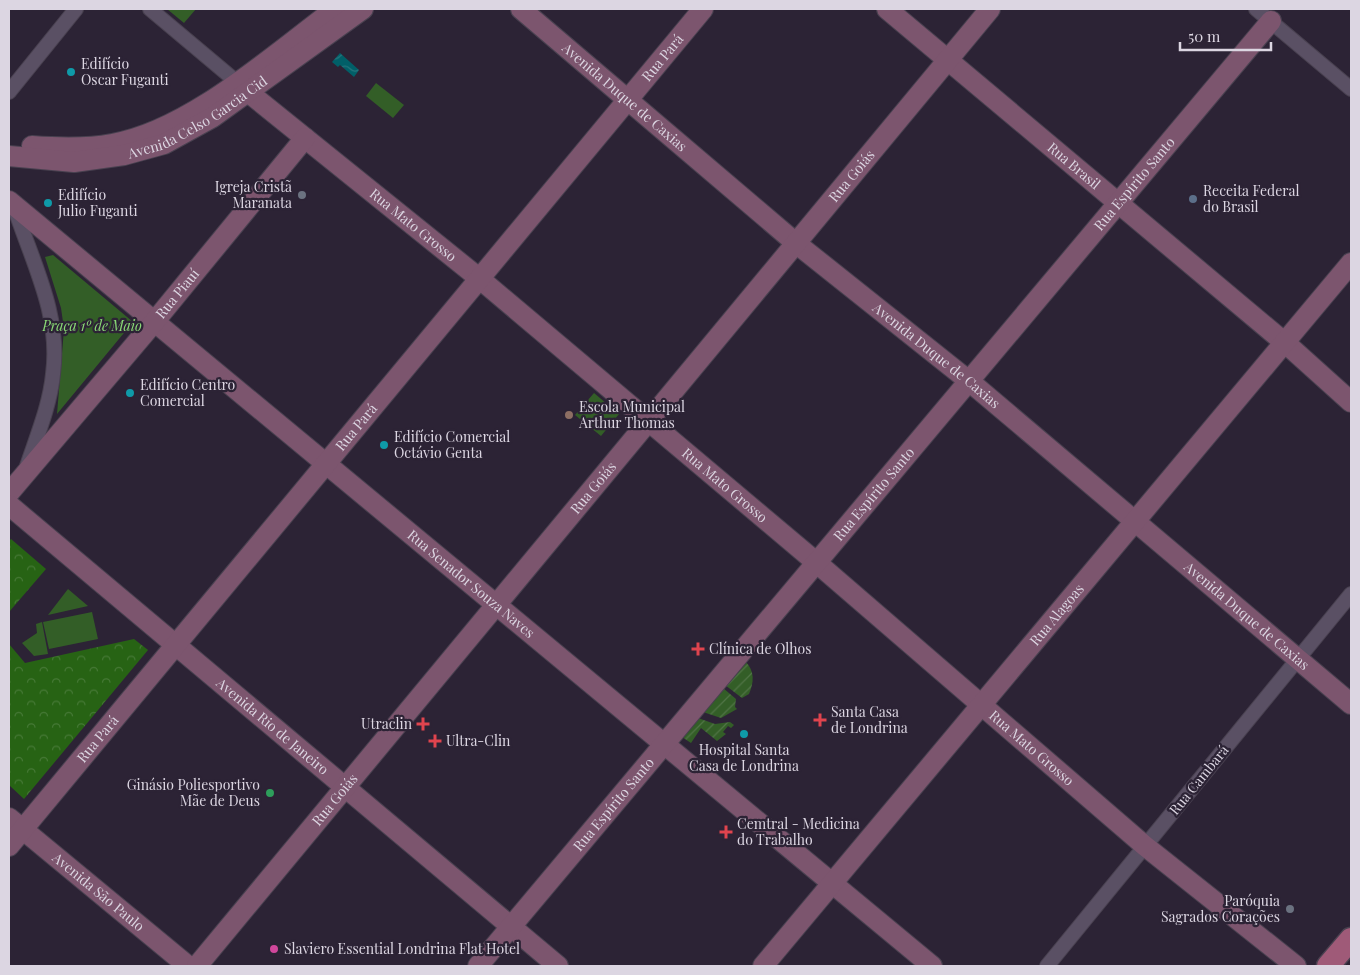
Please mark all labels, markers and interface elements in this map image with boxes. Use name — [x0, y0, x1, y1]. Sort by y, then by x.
scale bar — [1180, 20, 1271, 52]
text: 50 m — [1188, 26, 1221, 46]
street label: Rua Pará — [637, 30, 687, 85]
street label: Avenida Duque de Caxias — [558, 38, 691, 155]
place label: Edifício Oscar Fuganti — [81, 54, 169, 89]
marker: Edifício Oscar Fuganti — [65, 66, 77, 78]
street label: Avenida Celso Garcia Cid — [125, 71, 271, 163]
street label: Rua Espírito Santo — [1089, 133, 1179, 234]
street label: Rua Brasil — [1044, 138, 1105, 193]
street label: Rua Goiás — [824, 146, 878, 206]
place label: Igreja Cristã Maranata — [215, 177, 292, 212]
place label: Receita Federal do Brasil — [1203, 181, 1300, 216]
street label: Rua Mato Grosso — [366, 184, 461, 266]
place label: Edifício Julio Fuganti — [57, 185, 138, 220]
marker: Igreja Cristã Maranata — [296, 189, 308, 201]
marker: Receita Federal do Brasil — [1187, 193, 1199, 205]
marker: Edifício Julio Fuganti — [42, 197, 54, 209]
street label: Rua Piauí — [151, 264, 203, 322]
street label: Avenida Duque de Caxias — [868, 297, 1004, 412]
park label: Praça 1º de Maio — [41, 316, 142, 335]
place label: Edifício Centro Comercial — [140, 375, 236, 410]
marker: Edifício Centro Comercial — [124, 387, 136, 399]
place label: Escola Municipal Arthur Thomas — [578, 397, 685, 432]
street label: Rua Pará — [331, 399, 381, 454]
marker: Escola Municipal Arthur Thomas — [563, 409, 575, 421]
place label: Edifício Comercial Octávio Genta — [394, 427, 510, 462]
marker: Edifício Comercial Octávio Genta — [378, 439, 390, 451]
street label: Rua Mato Grosso — [678, 443, 772, 527]
street label: Rua Espírito Santo — [829, 443, 919, 545]
street label: Rua Goiás — [566, 457, 620, 518]
street label: Rua Senador Souza Naves — [404, 525, 539, 642]
street label: Avenida Duque de Caxias — [1180, 556, 1314, 674]
street label: Rua Alagoas — [1025, 579, 1088, 649]
place label: Clínica de Olhos — [709, 639, 811, 658]
marker: Clínica de Olhos — [691, 642, 705, 656]
street label: Avenida Rio de Janeiro — [212, 673, 333, 779]
place label: Santa Casa de Londrina — [831, 702, 908, 737]
street label: Rua Mato Grosso — [985, 706, 1079, 790]
street label: Rua Pará — [72, 711, 122, 766]
marker: Santa Casa de Londrina — [813, 713, 827, 727]
place label: Utraclin — [361, 714, 413, 733]
marker: Utraclin — [416, 717, 430, 731]
marker: Hospital Santa Casa de Londrina — [738, 728, 750, 740]
place label: Ultra-Clin — [446, 731, 511, 750]
marker: Ultra-Clin — [428, 734, 442, 748]
place label: Hospital Santa Casa de Londrina — [689, 740, 799, 775]
street label: Rua Cambará — [1165, 741, 1233, 819]
street label: Rua Espírito Santo — [568, 753, 658, 855]
street label: Rua Goiás — [307, 769, 362, 829]
place label: Ginásio Poliesportivo Mãe de Deus — [127, 775, 260, 810]
marker: Ginásio Poliesportivo Mãe de Deus — [264, 787, 276, 799]
place label: Cemtral - Medicina do Trabalho — [737, 814, 860, 849]
marker: Cemtral - Medicina do Trabalho — [719, 825, 733, 839]
street label: Avenida São Paulo — [48, 847, 149, 935]
place label: Paróquia Sagrados Corações — [1161, 891, 1280, 926]
marker: Paróquia Sagrados Corações — [1284, 903, 1296, 915]
place label: Slaviero Essential Londrina Flat Hotel — [284, 939, 520, 958]
marker: Slaviero Essential Londrina Flat Hotel — [268, 943, 280, 955]

